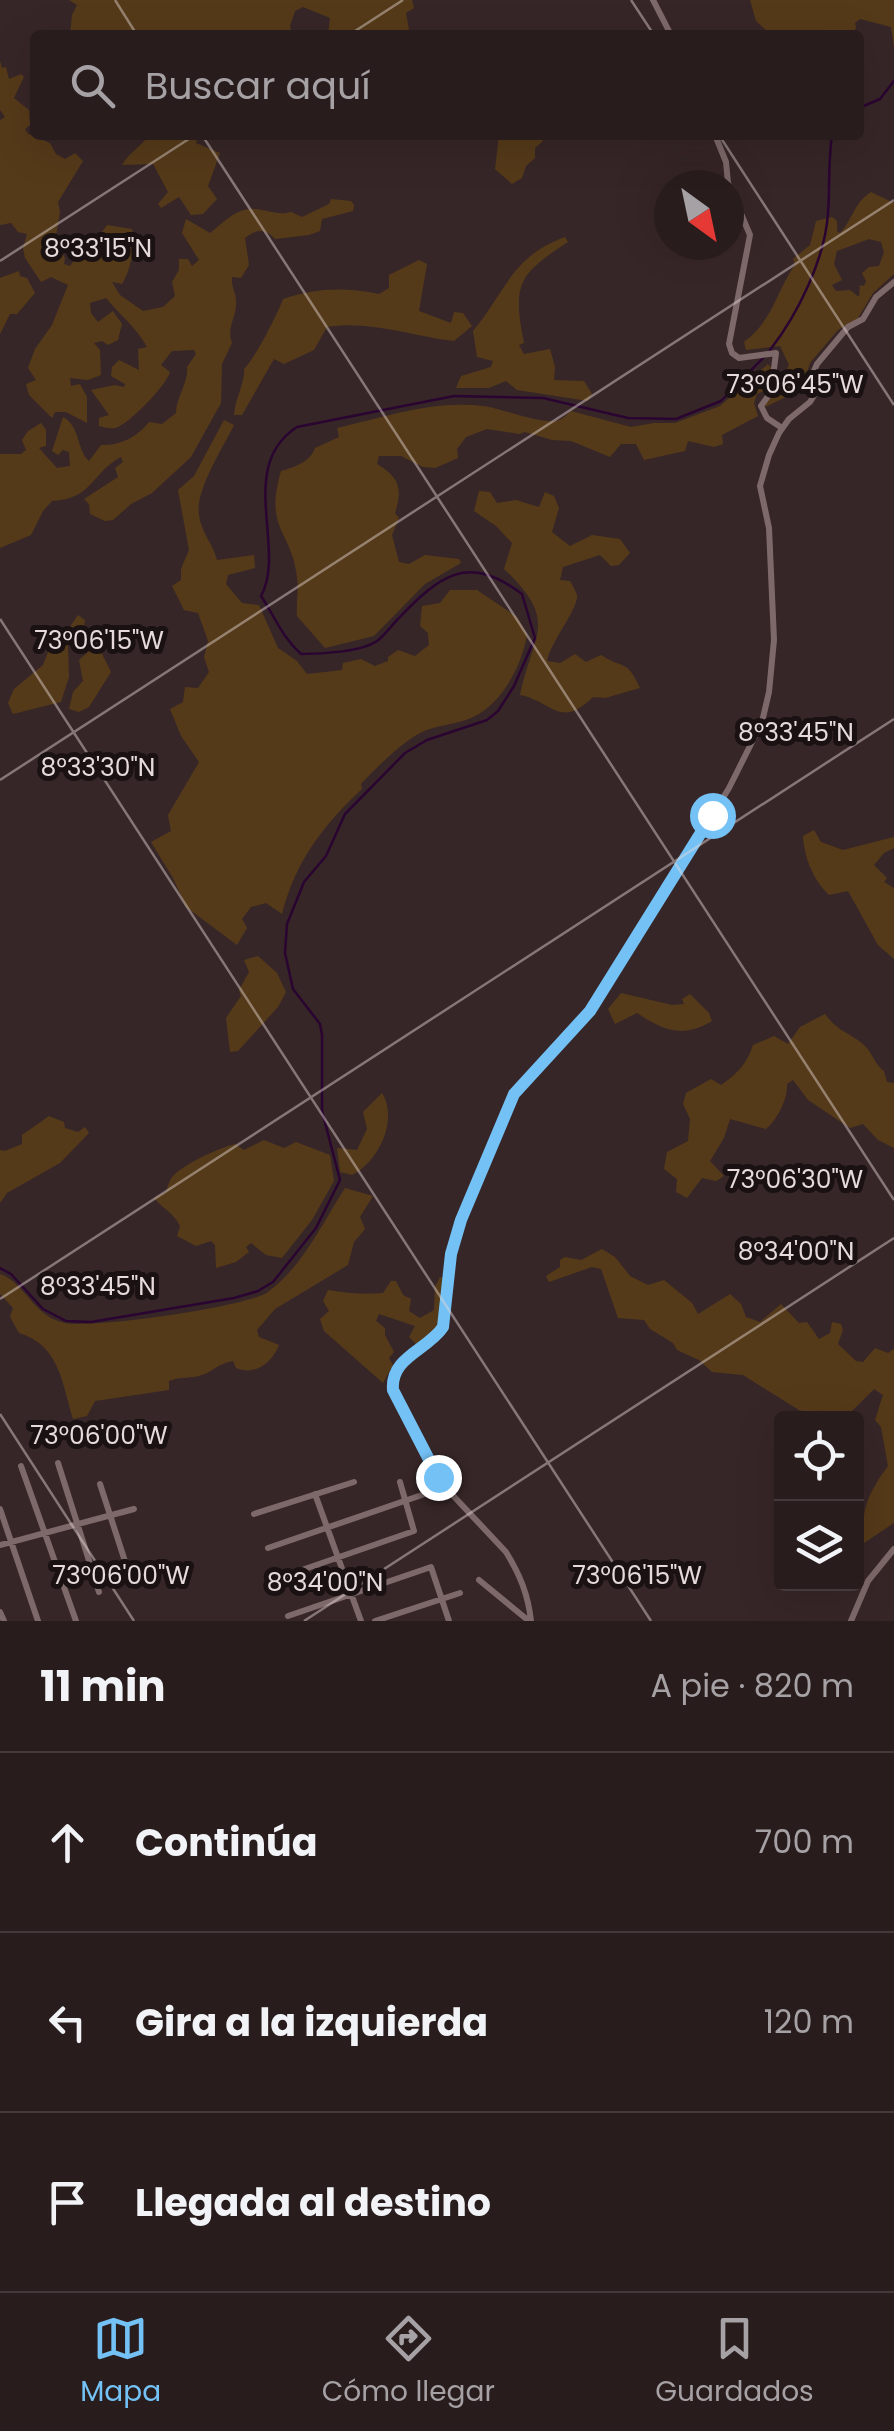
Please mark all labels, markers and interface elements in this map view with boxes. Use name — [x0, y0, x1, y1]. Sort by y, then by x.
search box — [30, 30, 864, 140]
icon: search — [65, 58, 120, 113]
text: Buscar aquí — [145, 59, 371, 112]
north arrow — [654, 170, 744, 260]
text: 8°33'15"N — [44, 231, 152, 266]
text: 73°06'45"W — [726, 367, 864, 402]
text: 73°06'15"W — [34, 623, 164, 658]
text: 8°33'45"N — [738, 715, 854, 750]
text: 8°33'30"N — [41, 750, 155, 785]
route start — [690, 793, 736, 839]
text: 73°06'30"W — [727, 1162, 863, 1197]
text: 8°34'00"N — [738, 1234, 854, 1269]
text: 8°33'45"N — [40, 1269, 156, 1304]
map controls — [774, 1411, 864, 1591]
button: locate — [774, 1411, 864, 1501]
text: 73°06'00"W — [30, 1418, 168, 1453]
route end — [416, 1455, 462, 1501]
button: layers — [774, 1501, 864, 1591]
text: 73°06'00"W — [52, 1558, 190, 1593]
text: 73°06'15"W — [572, 1558, 702, 1593]
text: 8°34'00"N — [267, 1565, 383, 1600]
text: 11 min — [40, 1657, 166, 1716]
text: A pie · 820 m — [650, 1663, 854, 1708]
icon: ahead — [40, 1815, 95, 1870]
text: Continúa — [135, 1816, 317, 1869]
text: 700 m — [755, 1819, 854, 1864]
icon: left — [40, 1995, 95, 2050]
text: Gira a la izquierda — [135, 1996, 488, 2049]
text: 120 m — [764, 1999, 854, 2044]
icon: arrive — [40, 2175, 95, 2230]
text: Llegada al destino — [135, 2176, 491, 2229]
tab: Mapa — [80, 2311, 161, 2413]
tab: Cómo llegar — [322, 2311, 495, 2413]
tab: Guardados — [655, 2311, 814, 2413]

